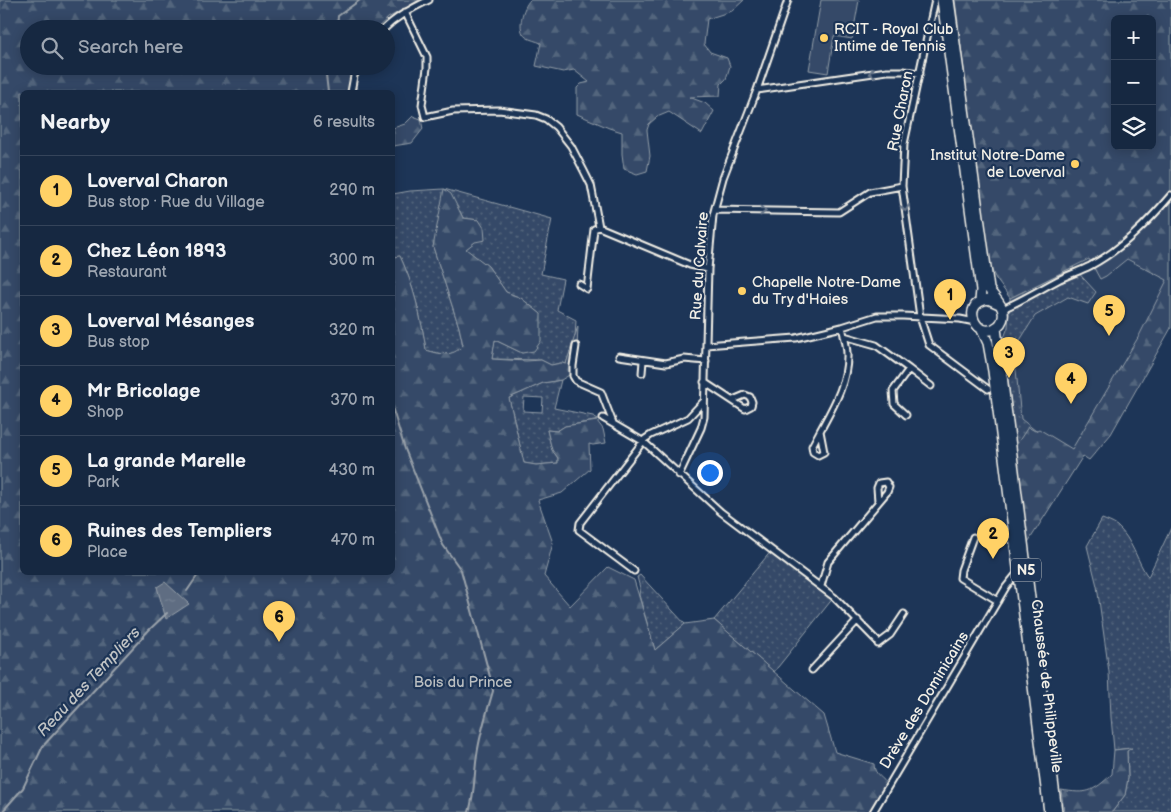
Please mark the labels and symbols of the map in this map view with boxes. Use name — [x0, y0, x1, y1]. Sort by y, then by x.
place label: RCIT - Royal Club Intime de Tennis — [834, 20, 954, 56]
marker: RCIT - Royal Club Intime de Tennis — [818, 32, 830, 44]
one-way arrow — [867, 68, 876, 78]
street label: Rue Charon — [883, 69, 918, 153]
place label: Institut Notre-Dame de Loverval — [931, 146, 1065, 182]
marker: Institut Notre-Dame de Loverval — [1069, 158, 1081, 170]
one-way arrow — [899, 204, 910, 212]
one-way arrow — [760, 205, 768, 216]
street label: Rue du Calvaire — [686, 211, 713, 321]
place label: Chapelle Notre-Dame du Try d'Haies — [752, 273, 901, 309]
pin: 1 — [934, 279, 966, 320]
marker: Chapelle Notre-Dame du Try d'Haies — [736, 285, 748, 297]
pin: 5 — [1093, 295, 1125, 336]
pin: 3 — [993, 337, 1025, 378]
pin: 4 — [1055, 363, 1087, 404]
your location — [697, 460, 723, 486]
pin: 2 — [977, 518, 1009, 559]
road number: N5 — [1011, 558, 1041, 582]
street label: Chaussée de Philippeville — [1026, 598, 1067, 774]
pin: 6 — [263, 601, 295, 642]
water label: Reau des Templiers — [34, 623, 145, 741]
street label: Drève des Dominicains — [876, 628, 973, 772]
park label: Bois du Prince — [414, 673, 512, 692]

